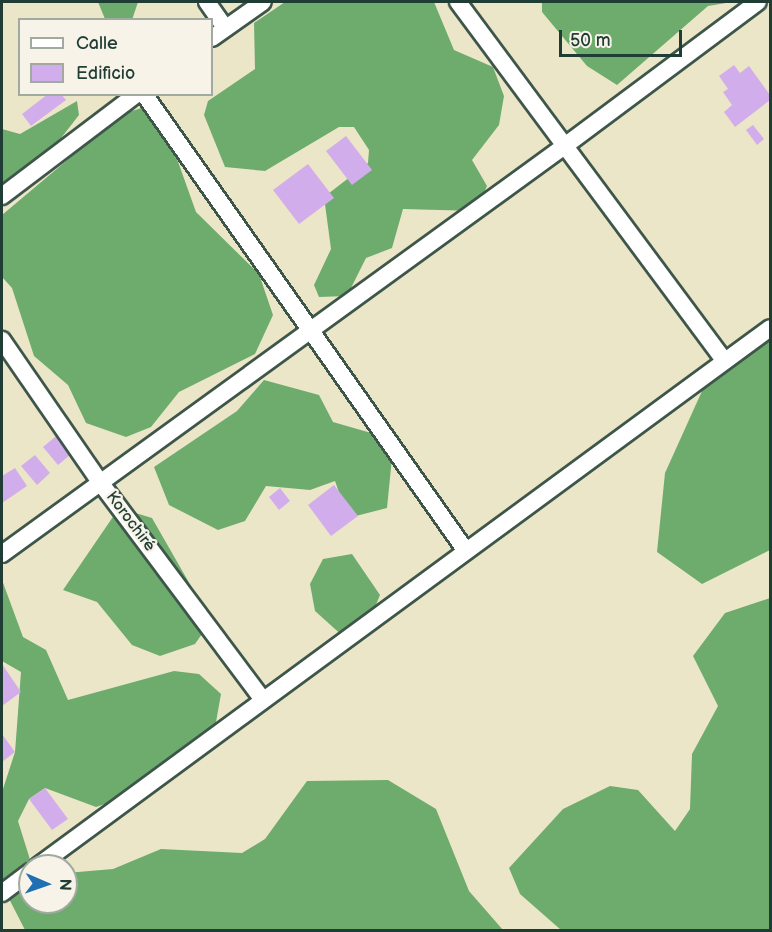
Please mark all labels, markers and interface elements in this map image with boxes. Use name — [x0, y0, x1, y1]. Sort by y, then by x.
legend — [18, 18, 213, 96]
scale bar — [562, 18, 685, 56]
text: 50 m — [570, 30, 611, 51]
text: Calle — [76, 33, 118, 54]
text: Edificio — [76, 63, 135, 84]
street label: Korochiré — [101, 488, 159, 556]
north arrow — [18, 854, 78, 914]
text: N — [55, 878, 74, 891]

